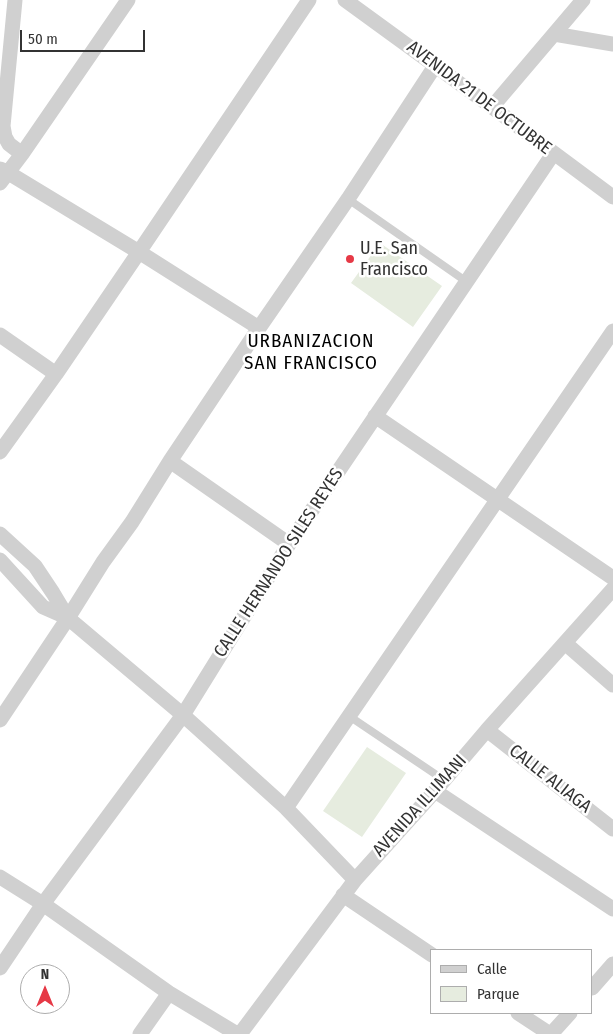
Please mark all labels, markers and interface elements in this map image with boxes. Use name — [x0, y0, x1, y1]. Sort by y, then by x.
scale bar — [22, 20, 148, 52]
text: 50 m — [28, 30, 58, 48]
street label: AVENIDA 21 DE OCTUBRE — [402, 37, 556, 159]
place label: U.E. San Francisco — [360, 238, 428, 280]
marker: U.E. San Francisco — [344, 253, 356, 265]
district label: URBANIZACION SAN FRANCISCO — [242, 331, 380, 375]
street label: CALLE HERNANDO SILES REYES — [210, 464, 348, 662]
street label: CALLE ALIAGA — [505, 740, 595, 818]
street label: AVENIDA ILLIMANI — [369, 751, 471, 861]
legend — [430, 949, 593, 1014]
text: Calle — [477, 960, 507, 978]
north arrow — [20, 964, 70, 1014]
text: N — [41, 966, 49, 983]
text: Parque — [477, 985, 520, 1003]

